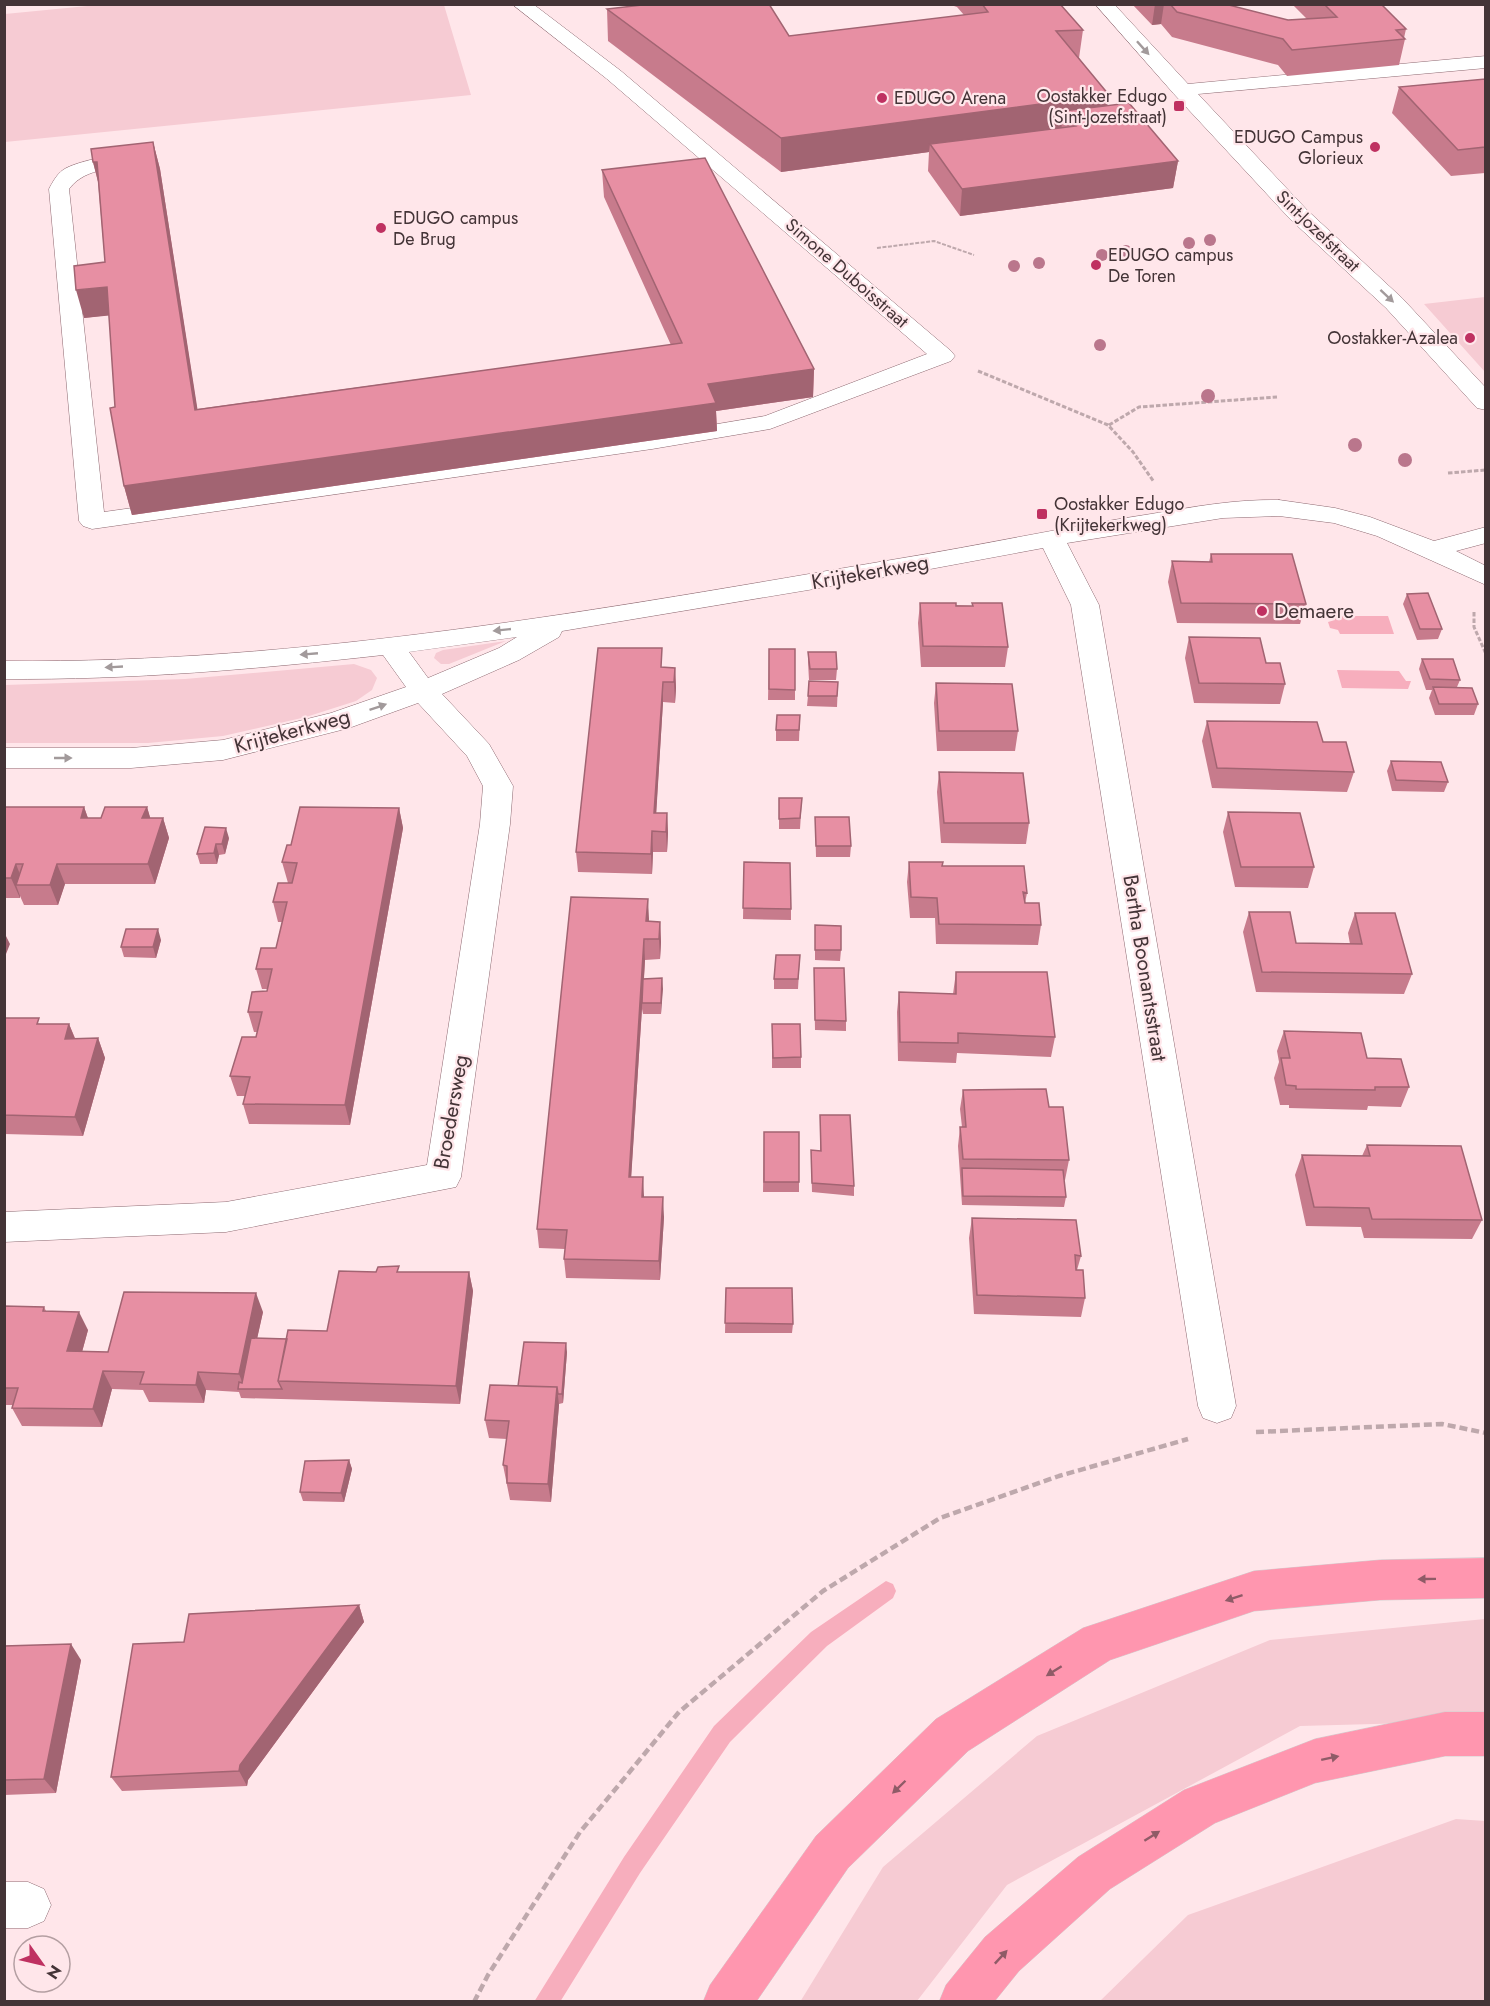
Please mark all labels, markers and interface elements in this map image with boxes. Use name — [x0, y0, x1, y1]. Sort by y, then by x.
one-way arrow — [1136, 40, 1149, 55]
place label: Oostakker Edugo (Sint-Jozefstraat) — [1037, 83, 1167, 130]
place label: EDUGO Arena — [894, 85, 1006, 111]
marker: EDUGO Arena — [875, 91, 889, 105]
marker: Oostakker Edugo (Sint-Jozefstraat) — [1172, 99, 1186, 113]
place label: EDUGO Campus Glorieux — [1234, 124, 1363, 171]
marker: EDUGO Campus Glorieux — [1368, 140, 1382, 154]
street label: Sint-Jozefstraat — [1270, 184, 1366, 278]
place label: EDUGO campus De Brug — [393, 205, 518, 252]
street label: Simone Duboisstraat — [780, 212, 915, 334]
marker: EDUGO campus De Brug — [374, 221, 388, 235]
place label: EDUGO campus De Toren — [1108, 242, 1233, 289]
marker: EDUGO campus De Toren — [1089, 258, 1103, 272]
one-way arrow — [1379, 289, 1394, 303]
place label: Oostakker-Azalea — [1327, 325, 1458, 351]
marker: Oostakker-Azalea — [1463, 331, 1477, 345]
place label: Oostakker Edugo (Krijtekerkweg) — [1054, 491, 1185, 538]
marker: Oostakker Edugo (Krijtekerkweg) — [1035, 507, 1049, 521]
street label: Krijtekerkweg — [809, 547, 931, 597]
place label: Demaere — [1274, 596, 1354, 626]
marker: Demaere — [1255, 604, 1269, 618]
one-way arrow — [493, 625, 512, 635]
one-way arrow — [299, 649, 318, 659]
one-way arrow — [105, 663, 124, 672]
street label: Krijtekerkweg — [231, 701, 353, 761]
one-way arrow — [369, 701, 387, 711]
one-way arrow — [53, 753, 72, 763]
street label: Bertha Boonantsstraat — [1115, 873, 1175, 1063]
street label: Broedersweg — [426, 1052, 476, 1172]
one-way arrow — [1418, 1574, 1437, 1584]
one-way arrow — [1225, 1593, 1243, 1603]
one-way arrow — [1046, 1665, 1062, 1676]
one-way arrow — [1321, 1753, 1340, 1762]
one-way arrow — [891, 1780, 906, 1794]
one-way arrow — [1144, 1830, 1160, 1842]
north arrow — [12, 1934, 72, 1994]
one-way arrow — [993, 1950, 1007, 1964]
text: N — [41, 1960, 67, 1984]

